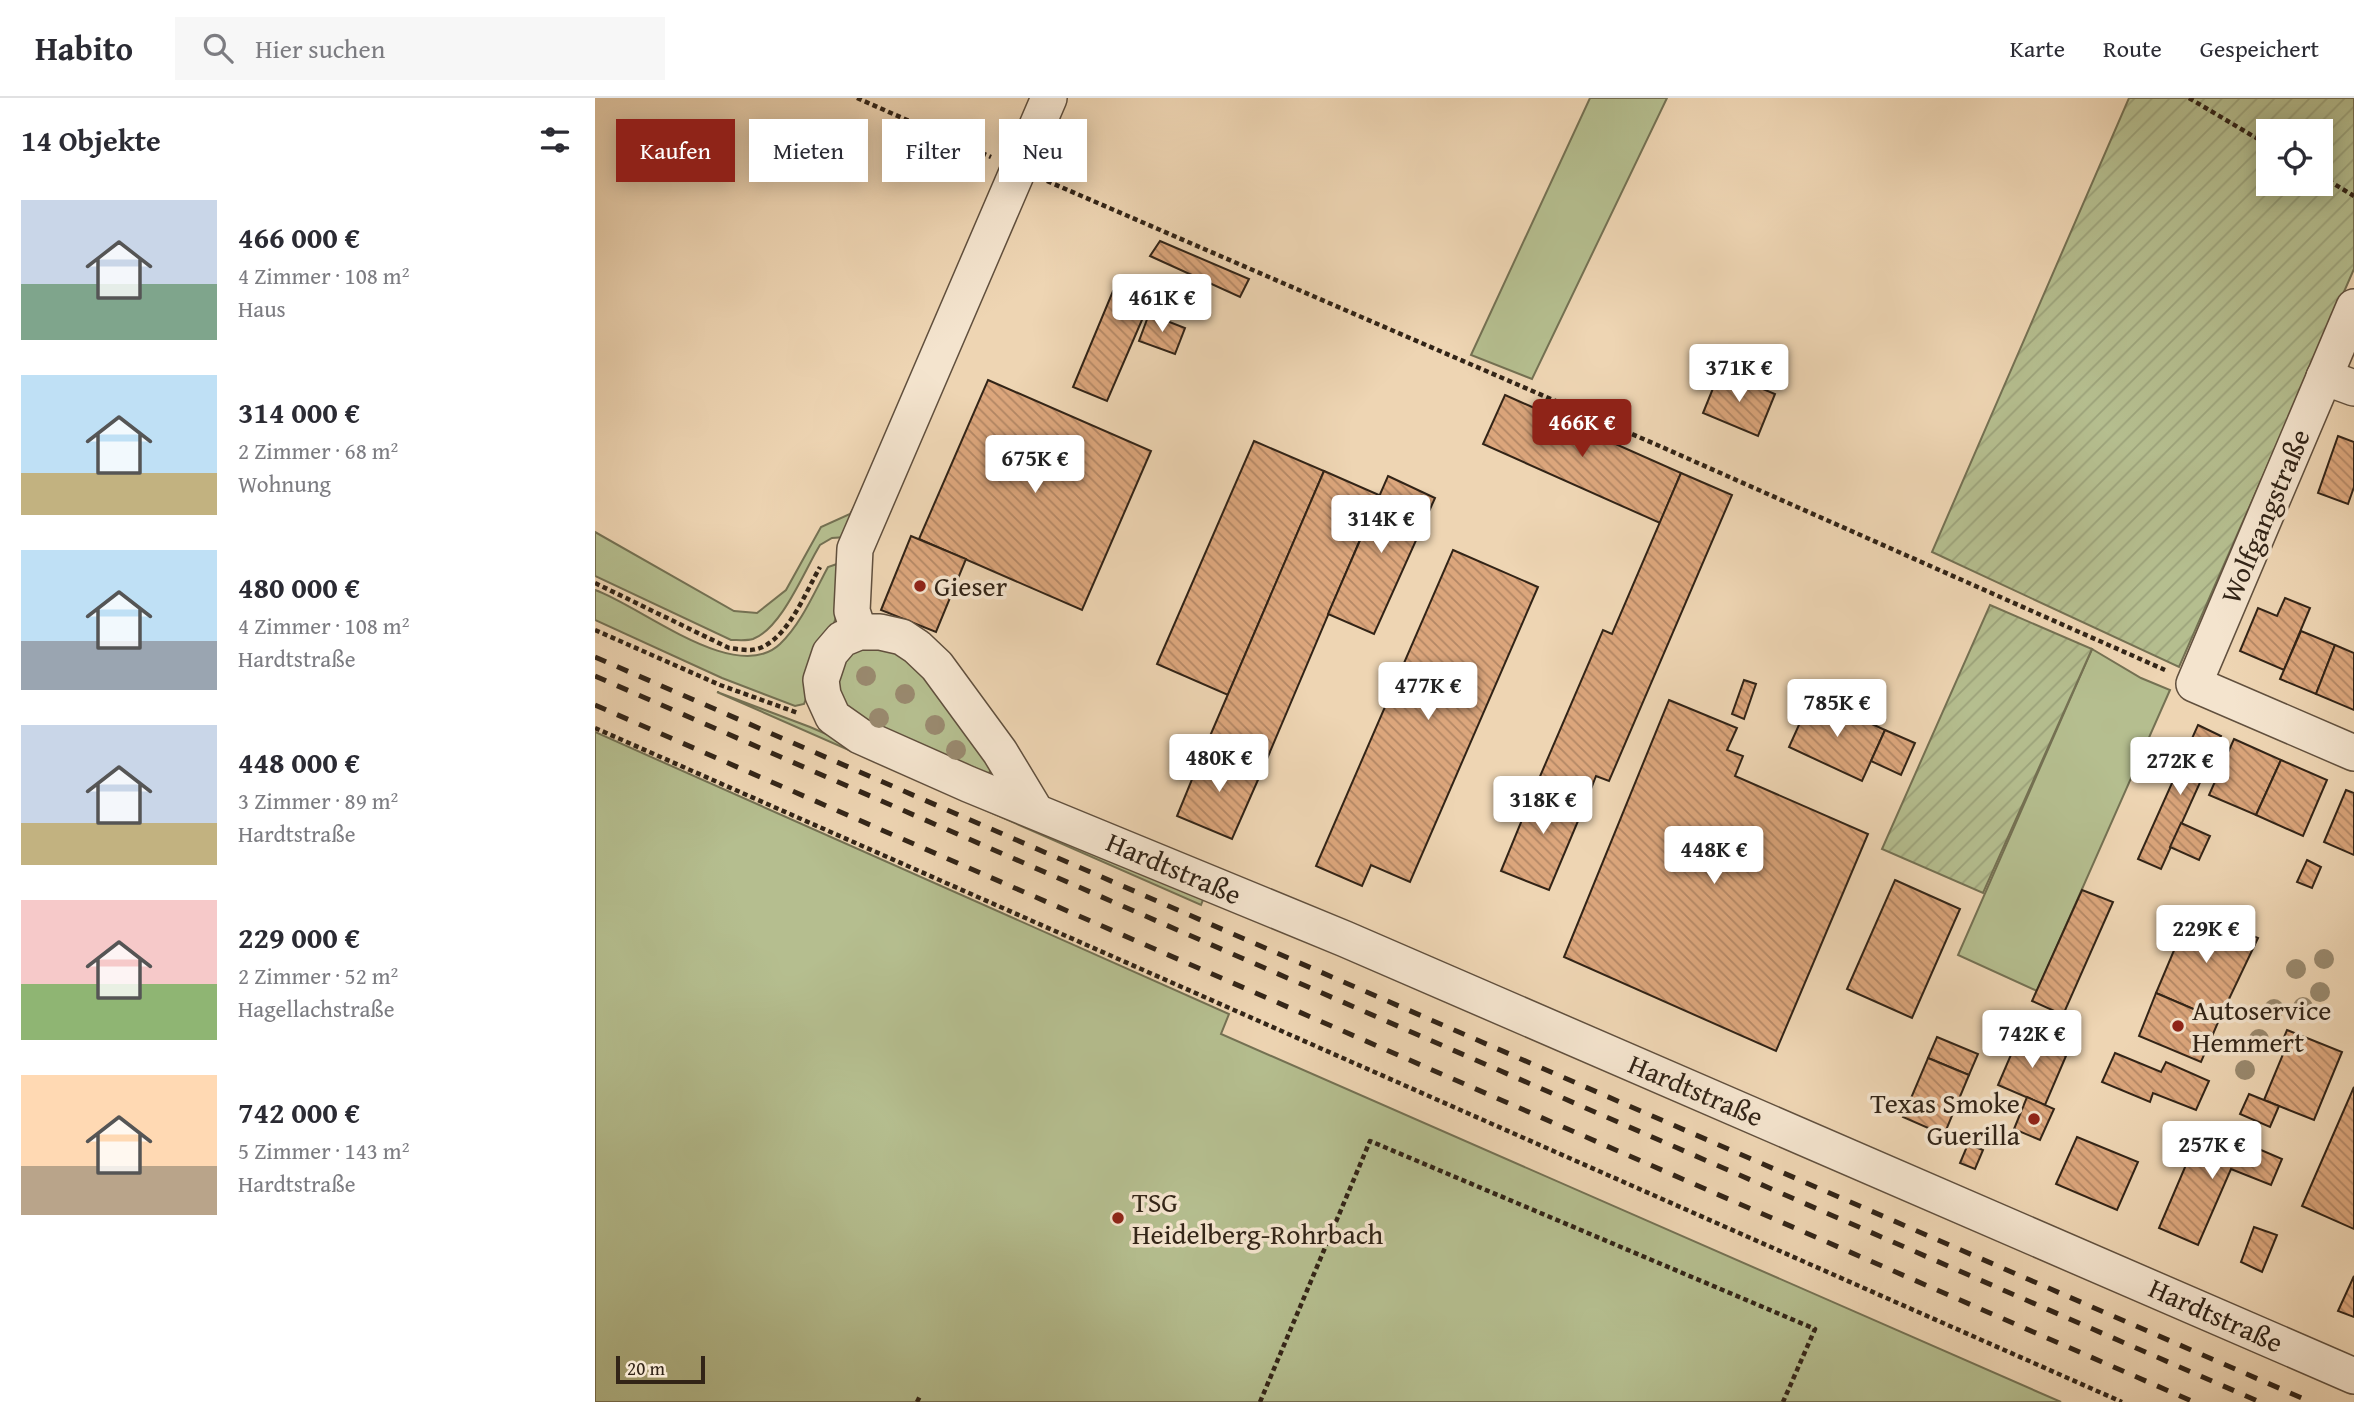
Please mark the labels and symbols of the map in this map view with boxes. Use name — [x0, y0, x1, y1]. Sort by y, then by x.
pin: 461K € — [1105, 274, 1219, 334]
pin: 371K € — [1682, 344, 1796, 404]
pin: 466K € — [1525, 400, 1639, 459]
street label: Wolfgangstraße — [2209, 422, 2320, 609]
pin: 675K € — [978, 436, 1092, 495]
pin: 314K € — [1324, 496, 1438, 555]
place label: Gieser — [934, 565, 1008, 606]
marker: Gieser — [912, 578, 928, 594]
pin: 477K € — [1371, 662, 1485, 722]
pin: 785K € — [1780, 680, 1894, 739]
pin: 480K € — [1162, 734, 1276, 794]
pin: 272K € — [2123, 738, 2237, 797]
pin: 318K € — [1486, 776, 1600, 836]
street label: Hardtstraße — [1100, 821, 1248, 914]
pin: 448K € — [1657, 826, 1771, 886]
pin: 229K € — [2149, 906, 2263, 965]
place label: Autoservice Hemmert — [2192, 989, 2331, 1062]
pin: 742K € — [1975, 1010, 2089, 1070]
marker: Autoservice Hemmert — [2170, 1018, 2186, 1034]
street label: Hardtstraße — [1622, 1043, 1770, 1136]
place label: Texas Smoke Guerilla — [1870, 1082, 2021, 1155]
marker: Texas Smoke Guerilla — [2026, 1111, 2042, 1127]
pin: 257K € — [2155, 1122, 2269, 1181]
place label: TSG Heidelberg-Rohrbach — [1132, 1181, 1384, 1254]
marker: TSG Heidelberg-Rohrbach — [1110, 1210, 1126, 1226]
street label: Hardtstraße — [2143, 1267, 2290, 1362]
scale bar — [616, 1353, 705, 1385]

